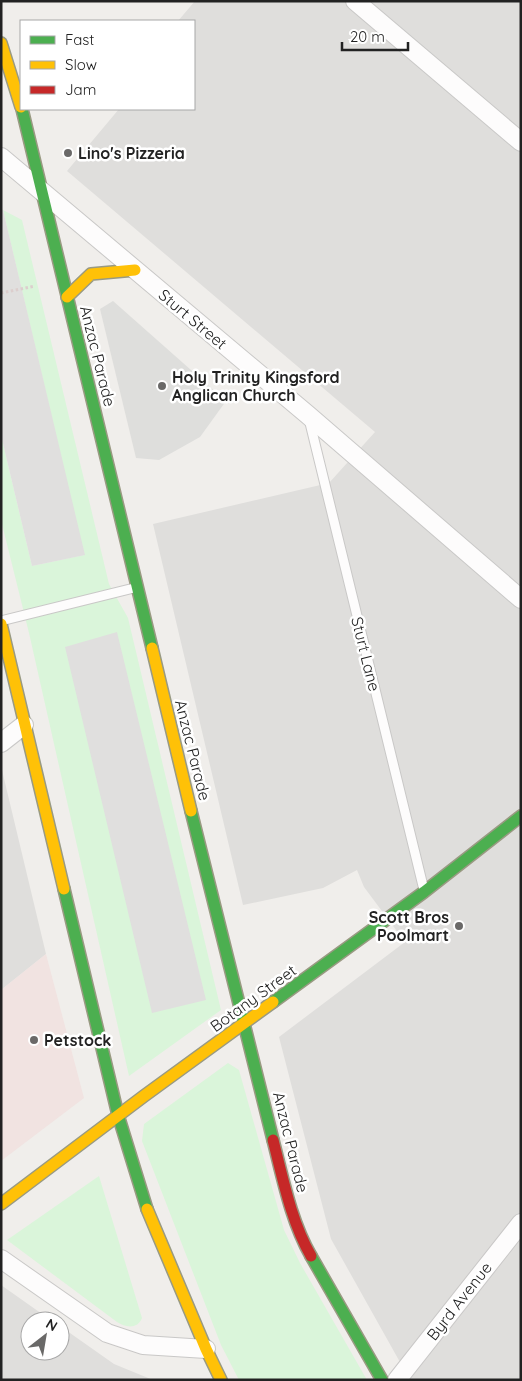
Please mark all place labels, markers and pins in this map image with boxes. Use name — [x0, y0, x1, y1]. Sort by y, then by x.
place label: Lino's Pizzeria — [78, 143, 185, 163]
marker: Lino's Pizzeria — [62, 147, 74, 159]
place label: Holy Trinity Kingsford Anglican Church — [172, 367, 340, 405]
marker: Holy Trinity Kingsford Anglican Church — [156, 380, 168, 392]
place label: Scott Bros Poolmart — [369, 907, 449, 945]
marker: Scott Bros Poolmart — [453, 920, 465, 932]
place label: Petstock — [44, 1030, 111, 1050]
marker: Petstock — [28, 1034, 40, 1046]

